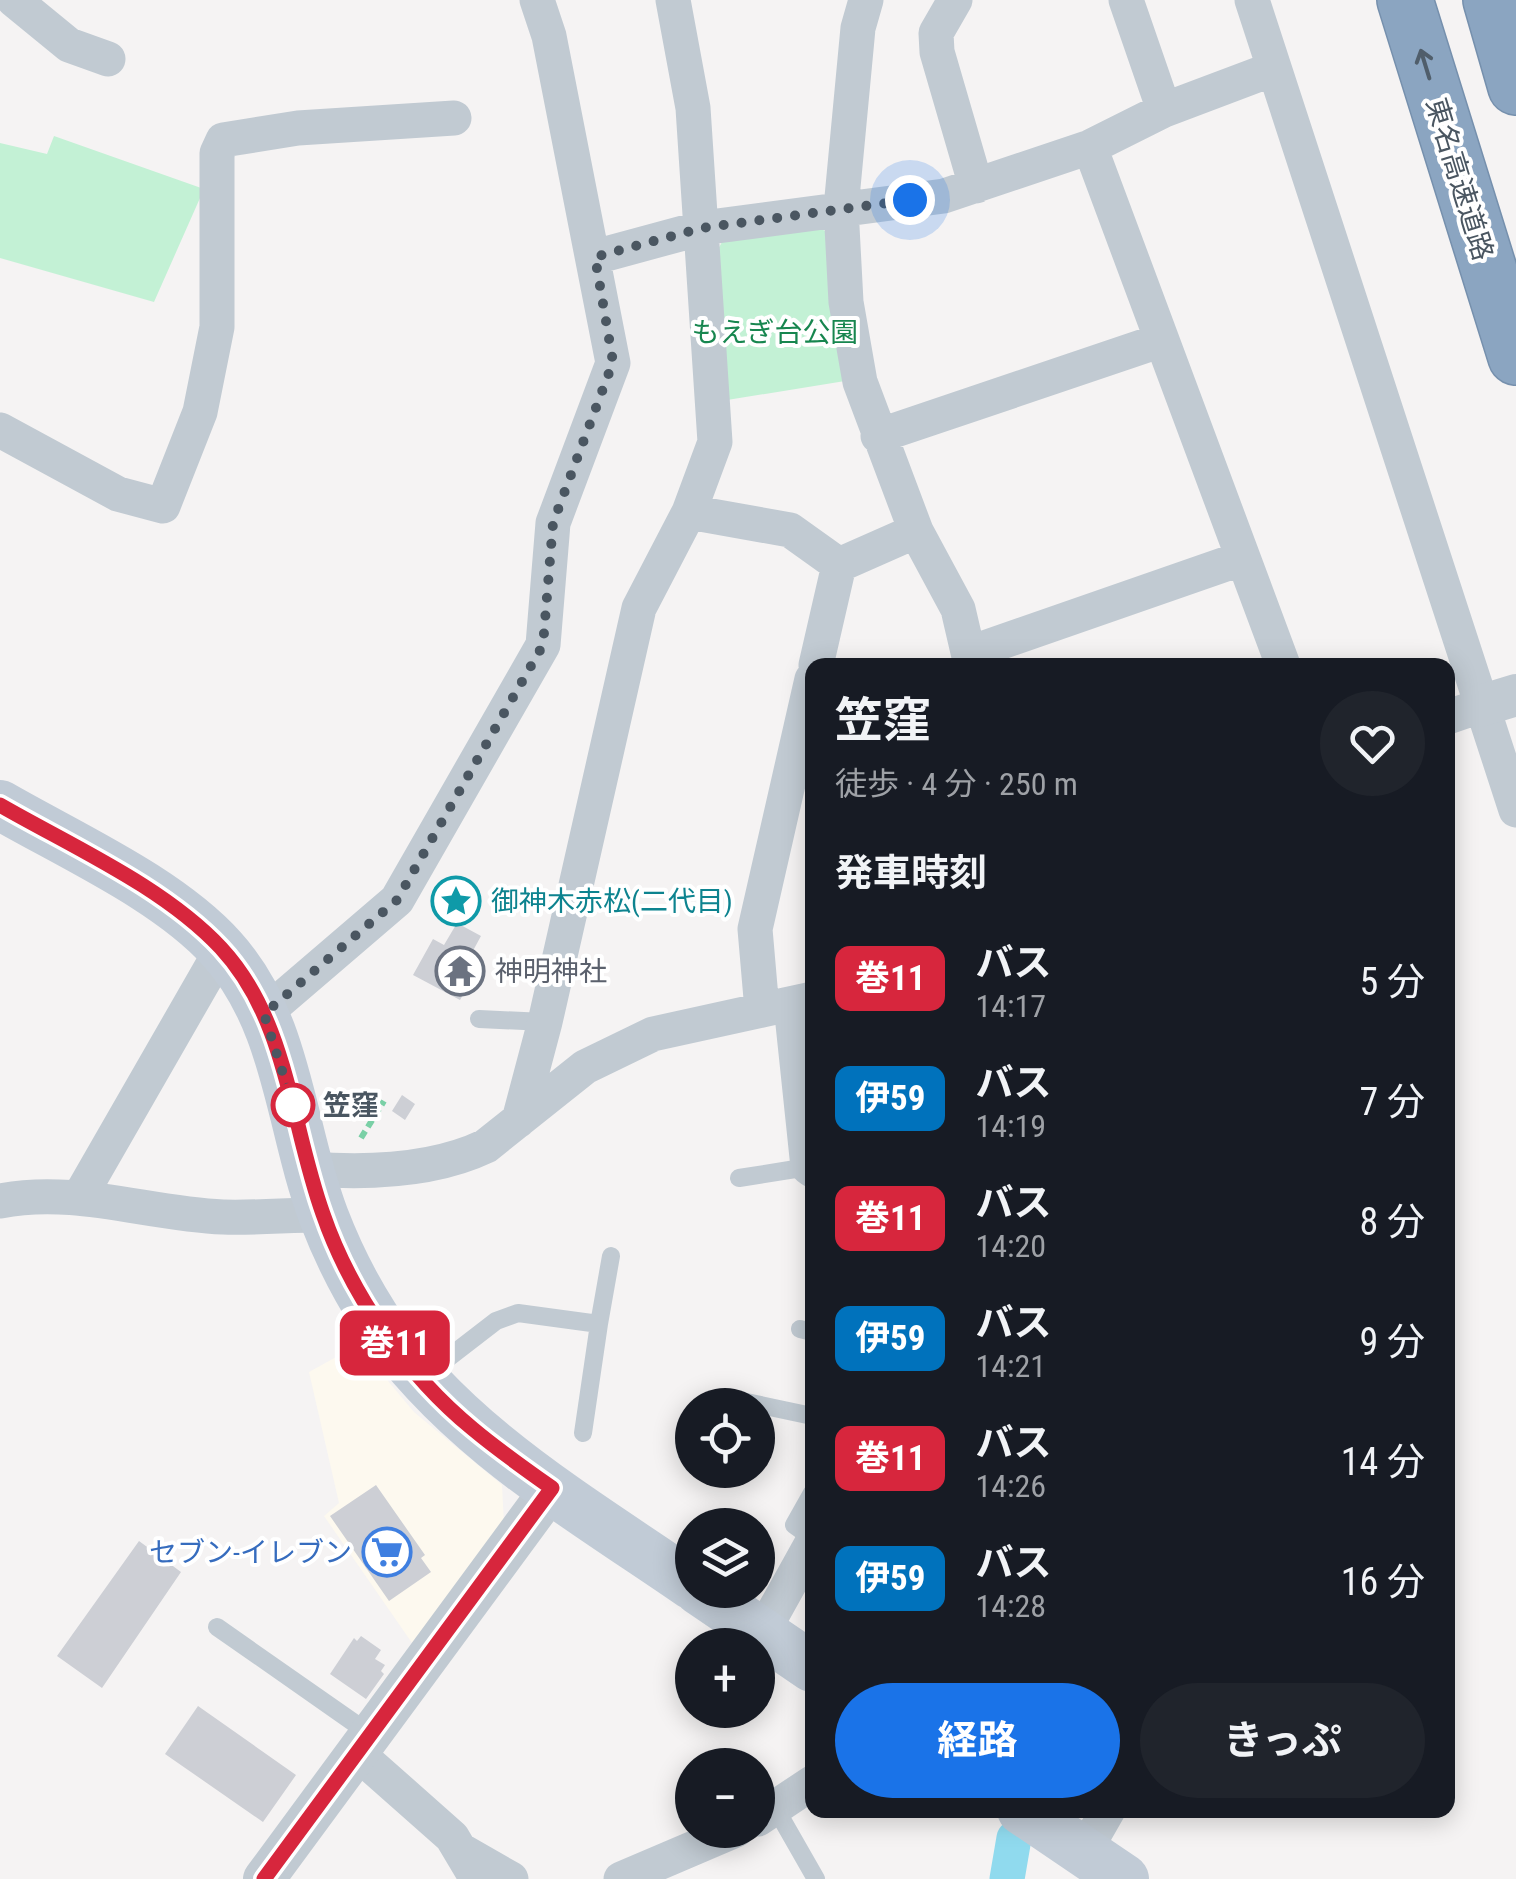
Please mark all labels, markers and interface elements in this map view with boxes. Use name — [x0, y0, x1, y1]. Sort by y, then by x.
one-way arrow — [1415, 49, 1433, 80]
street label: 東名高速道路 — [1419, 94, 1500, 264]
your location — [885, 175, 935, 225]
park label: もえぎ台公園 — [691, 316, 859, 349]
button: heart — [1320, 691, 1425, 796]
text: 笠窪 — [835, 692, 931, 749]
text: 徒歩 · 4 分 · 250 m — [835, 765, 1078, 803]
text: 発車時刻 — [835, 851, 987, 895]
place icon: 御神木赤松(二代目) — [430, 875, 482, 927]
place label: 御神木赤松(二代目) — [491, 885, 733, 918]
text: バス — [975, 941, 1051, 985]
temple icon: 神明神社 — [434, 945, 486, 997]
place label: 神明神社 — [495, 955, 607, 988]
text: 巻11 — [855, 958, 925, 999]
text: 5 分 — [1360, 960, 1425, 1004]
text: 14:17 — [975, 987, 1046, 1025]
text: バス — [975, 1061, 1051, 1105]
text: 伊59 — [855, 1078, 925, 1119]
text: 7 分 — [1360, 1080, 1425, 1124]
marker: 笠窪 — [272, 1084, 314, 1126]
place label: 笠窪 — [323, 1089, 379, 1122]
text: 14:19 — [975, 1107, 1046, 1145]
text: バス — [975, 1181, 1051, 1225]
text: 巻11 — [855, 1198, 925, 1239]
text: 8 分 — [1360, 1200, 1425, 1244]
text: 14:20 — [975, 1227, 1046, 1265]
text: バス — [975, 1301, 1051, 1345]
line badge: 巻11 — [338, 1310, 452, 1376]
text: 伊59 — [855, 1318, 925, 1359]
text: 9 分 — [1360, 1320, 1425, 1364]
text: 巻11 — [360, 1323, 430, 1364]
text: 14:21 — [975, 1347, 1046, 1385]
map controls — [675, 1388, 775, 1848]
button: locate — [675, 1388, 775, 1488]
text: バス — [975, 1421, 1051, 1465]
text: 巻11 — [855, 1438, 925, 1479]
text: 14 分 — [1341, 1440, 1425, 1484]
text: 14:26 — [975, 1467, 1046, 1505]
button: layers — [675, 1508, 775, 1608]
supermarket icon: セブン-イレブン — [361, 1526, 413, 1578]
place label: セブン-イレブン — [149, 1536, 352, 1569]
text: バス — [975, 1541, 1051, 1585]
text: 伊59 — [855, 1558, 925, 1599]
text: 16 分 — [1341, 1560, 1425, 1604]
text: 14:28 — [975, 1587, 1046, 1625]
button: + — [675, 1628, 775, 1728]
button: 経路 — [835, 1683, 1120, 1798]
button: きっぷ — [1140, 1683, 1425, 1798]
button: − — [675, 1748, 775, 1848]

